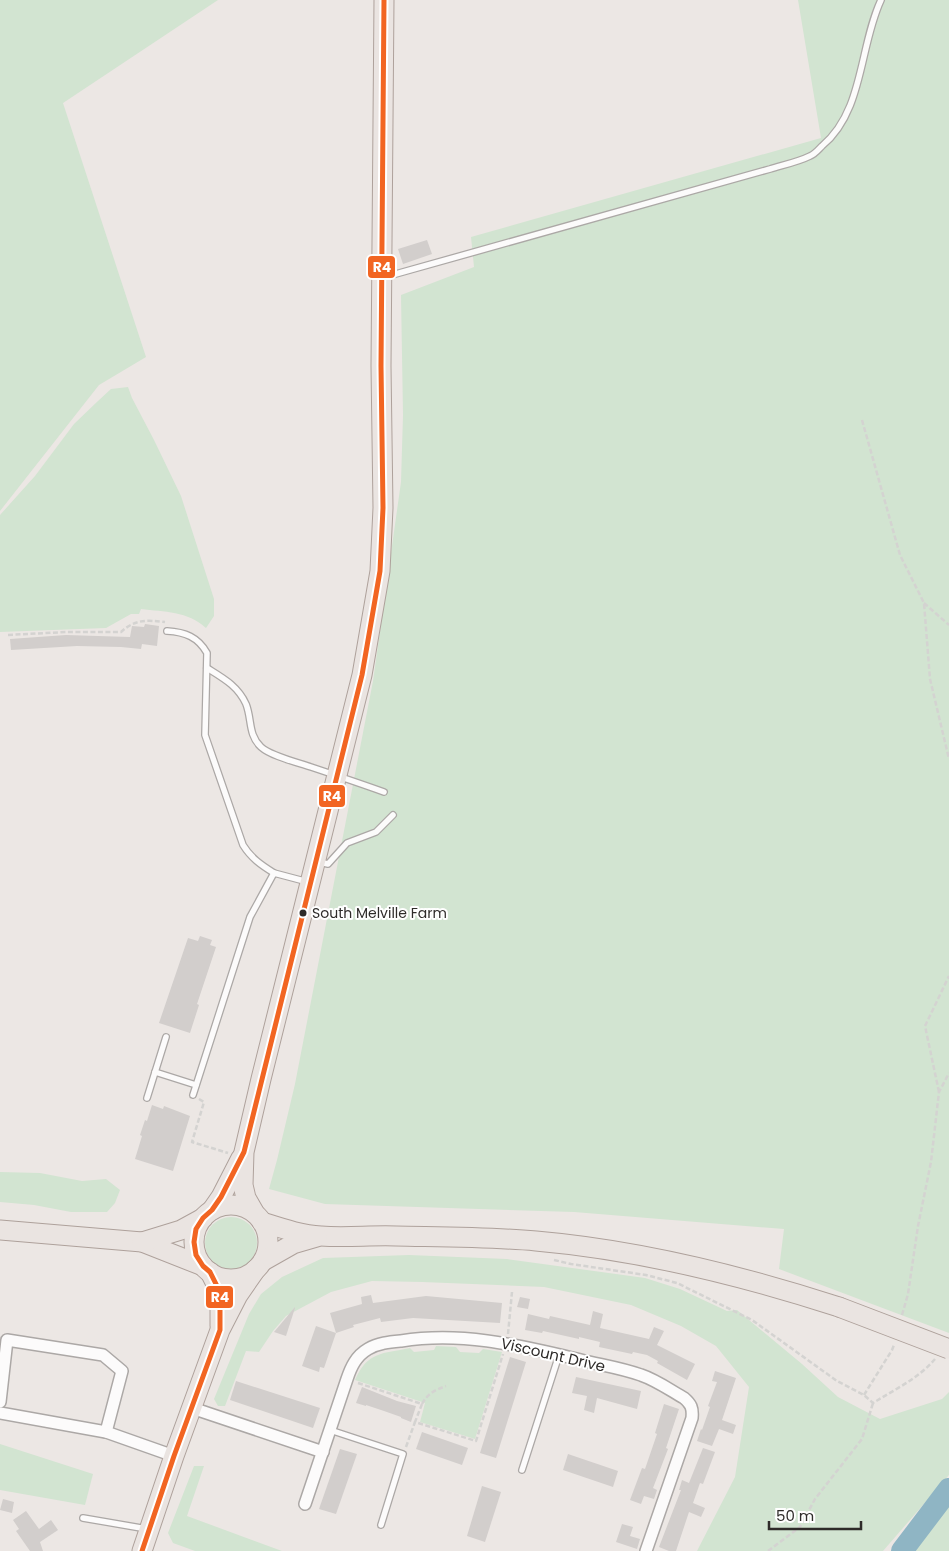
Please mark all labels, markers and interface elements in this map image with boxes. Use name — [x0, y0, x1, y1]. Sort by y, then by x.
line badge: R4 — [367, 255, 396, 279]
text: R4 — [373, 257, 391, 277]
line badge: R4 — [318, 784, 346, 808]
text: R4 — [323, 786, 341, 806]
place label: South Melville Farm — [312, 903, 447, 923]
marker: South Melville Farm — [298, 908, 308, 918]
line badge: R4 — [205, 1285, 234, 1309]
text: R4 — [211, 1287, 229, 1307]
street label: Viscount Drive — [499, 1332, 607, 1377]
scale bar — [769, 1498, 862, 1530]
text: 50 m — [776, 1505, 814, 1526]

